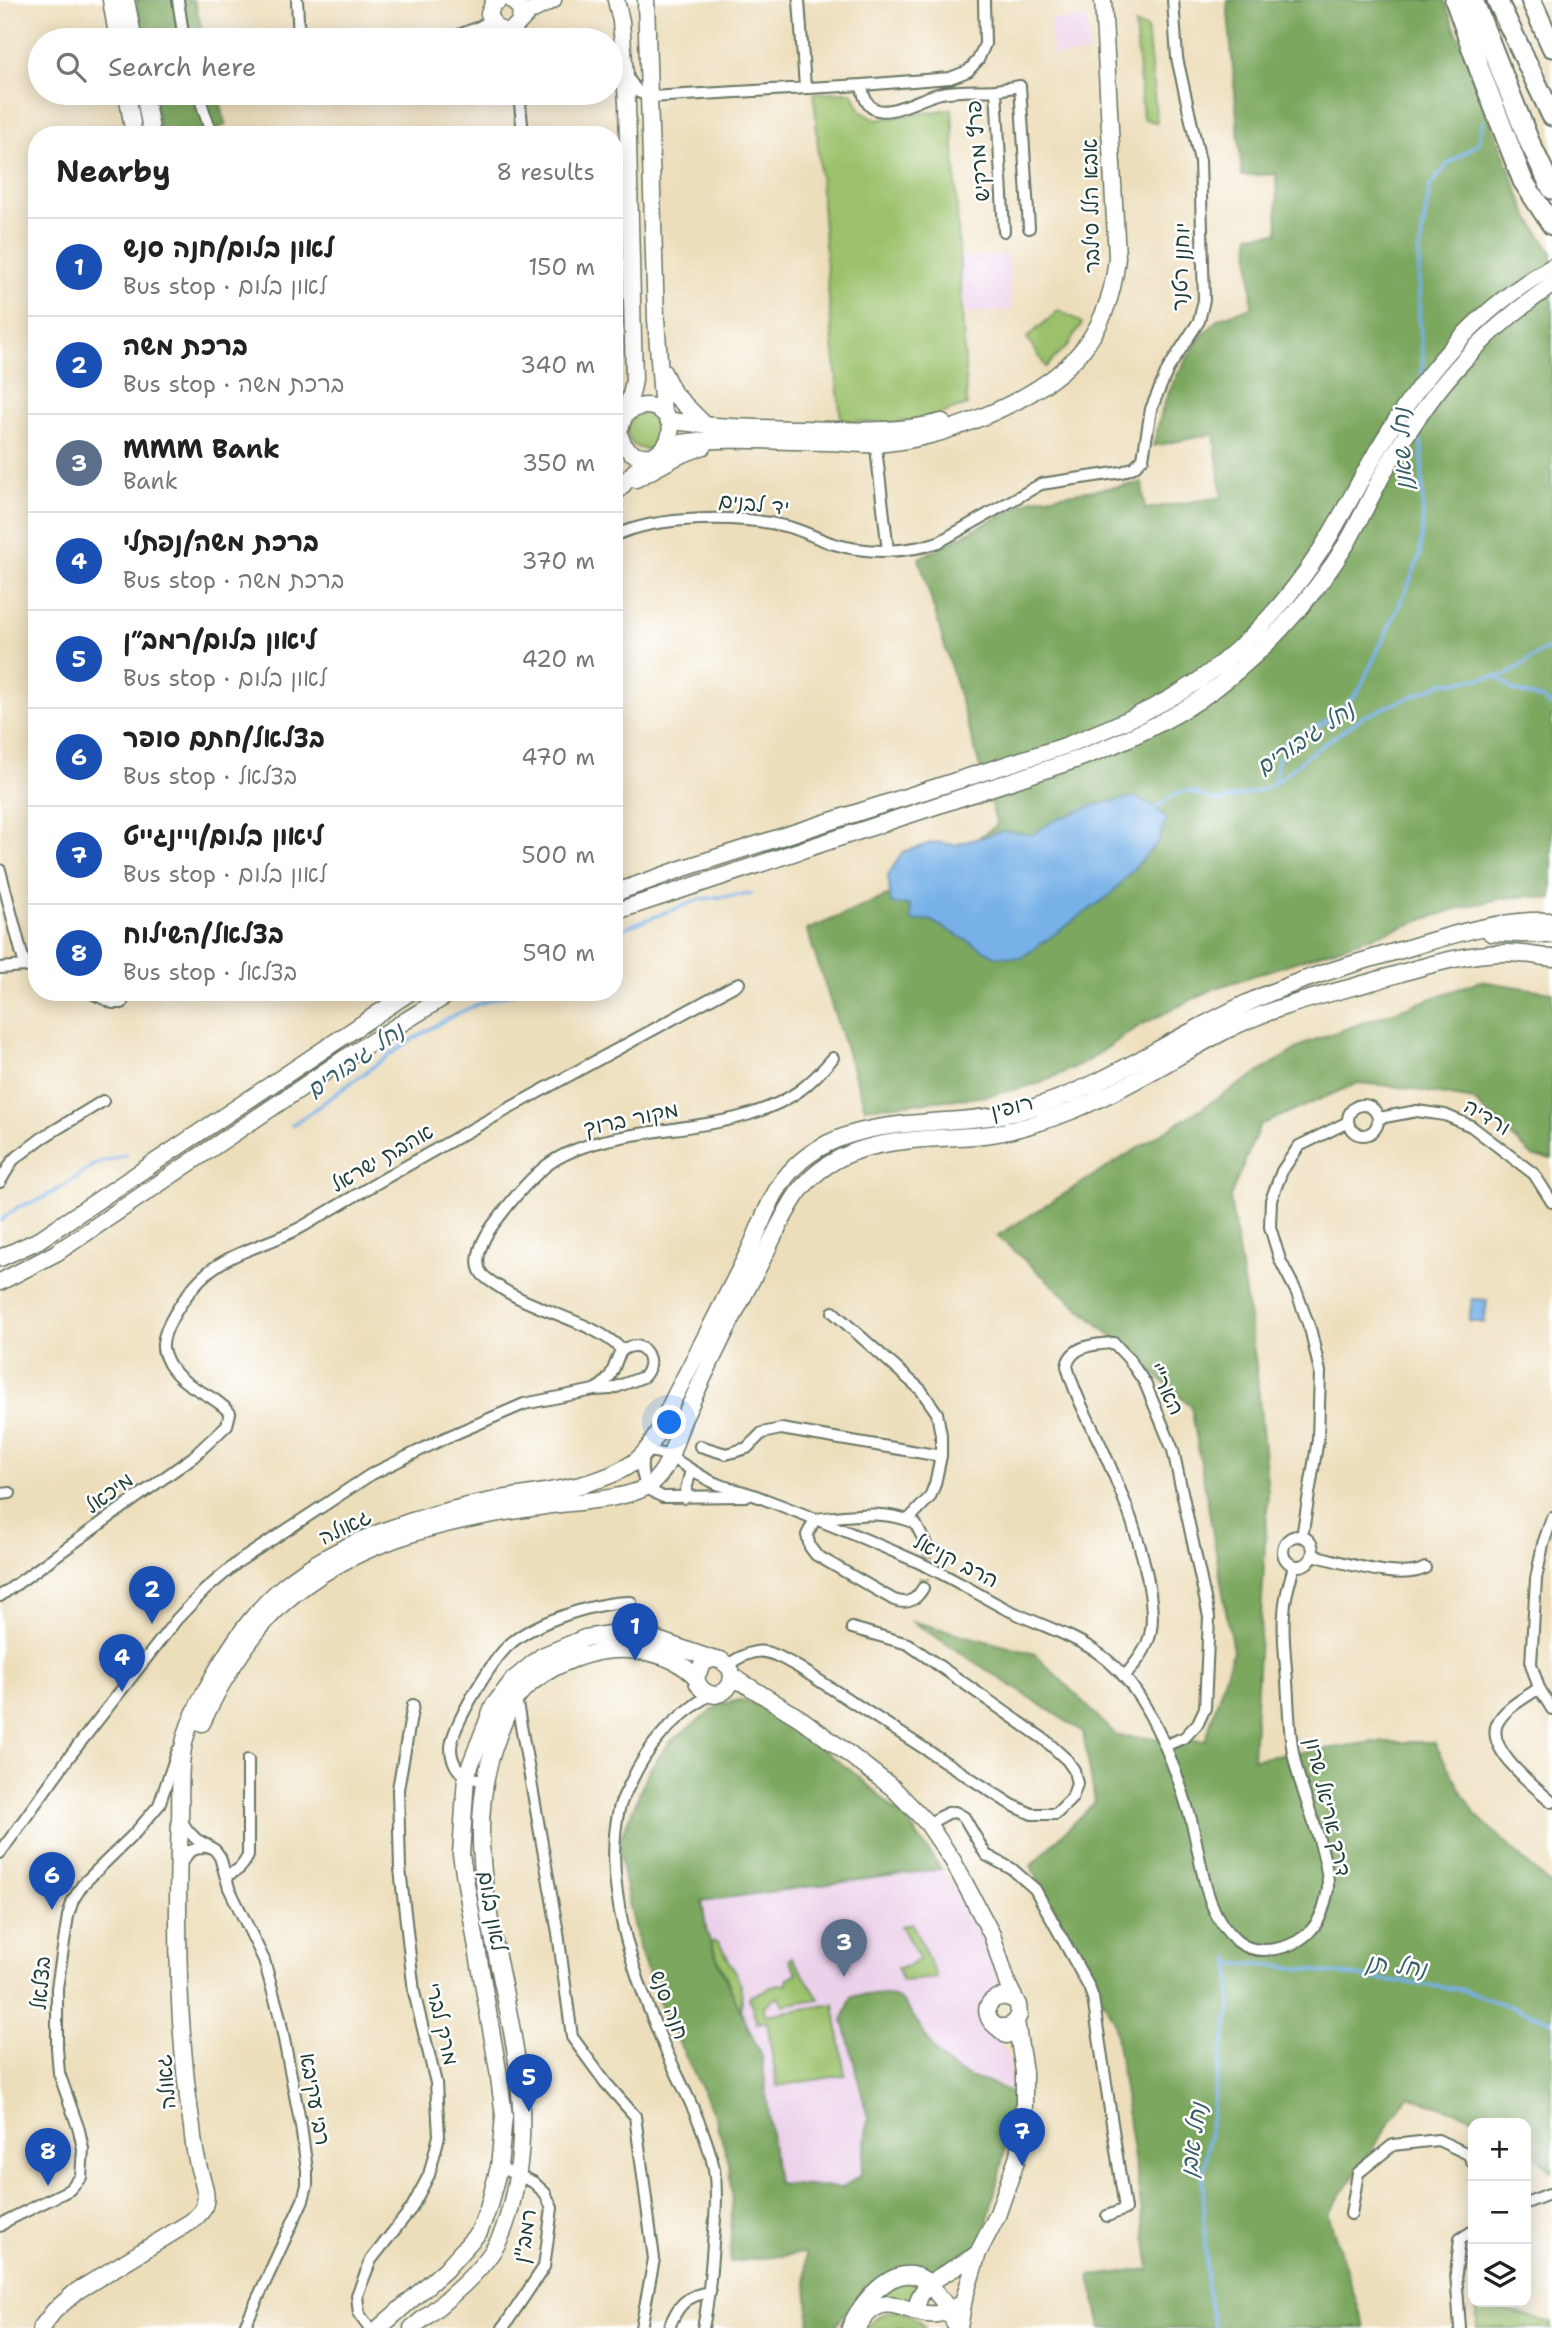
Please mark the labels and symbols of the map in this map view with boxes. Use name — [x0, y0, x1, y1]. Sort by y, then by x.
street label: פרץ מרקיש — [960, 99, 996, 203]
street label: אבא הלל סילבר — [1076, 138, 1106, 274]
street label: יוחנן רטנר — [1165, 222, 1197, 312]
water label: נחל שאנן — [1386, 406, 1418, 491]
street label: יד לבנים — [717, 486, 791, 522]
water label: נחל גיבורים — [1250, 694, 1361, 782]
water label: נחל גיבורים — [300, 1015, 411, 1104]
street label: רופין — [988, 1088, 1036, 1126]
street label: ורדיה — [1458, 1092, 1516, 1142]
street label: מקור ברוך — [581, 1095, 681, 1143]
street label: אהבת ישראל — [326, 1117, 438, 1199]
street label: האר"י — [1141, 1358, 1191, 1420]
your location — [652, 1405, 686, 1439]
street label: מיכאל — [79, 1466, 139, 1520]
street label: גאולה — [314, 1502, 376, 1552]
street label: הרב קניאל — [909, 1528, 1003, 1594]
pin: 2 — [129, 1566, 175, 1624]
pin: 1 — [612, 1603, 658, 1661]
pin: 4 — [99, 1634, 145, 1692]
street label: דרך אריאל שרון — [1298, 1735, 1358, 1879]
pin: 6 — [29, 1852, 75, 1910]
street label: לאון בלום — [471, 1869, 513, 1954]
pin: 3 — [821, 1919, 867, 1977]
water label: נחל תן — [1364, 1946, 1429, 1984]
street label: בצלאל — [25, 1955, 57, 2011]
street label: חנה סנש — [643, 1966, 695, 2044]
street label: מרק לברי — [419, 1980, 465, 2068]
street label: רבי עקיבא — [293, 2051, 337, 2147]
street label: גאולה — [149, 2053, 183, 2111]
pin: 5 — [506, 2054, 552, 2112]
water label: נחל אבן — [1173, 2100, 1213, 2179]
pin: 7 — [999, 2108, 1045, 2166]
pin: 8 — [25, 2128, 71, 2186]
street label: רמב"ן — [507, 2207, 543, 2265]

